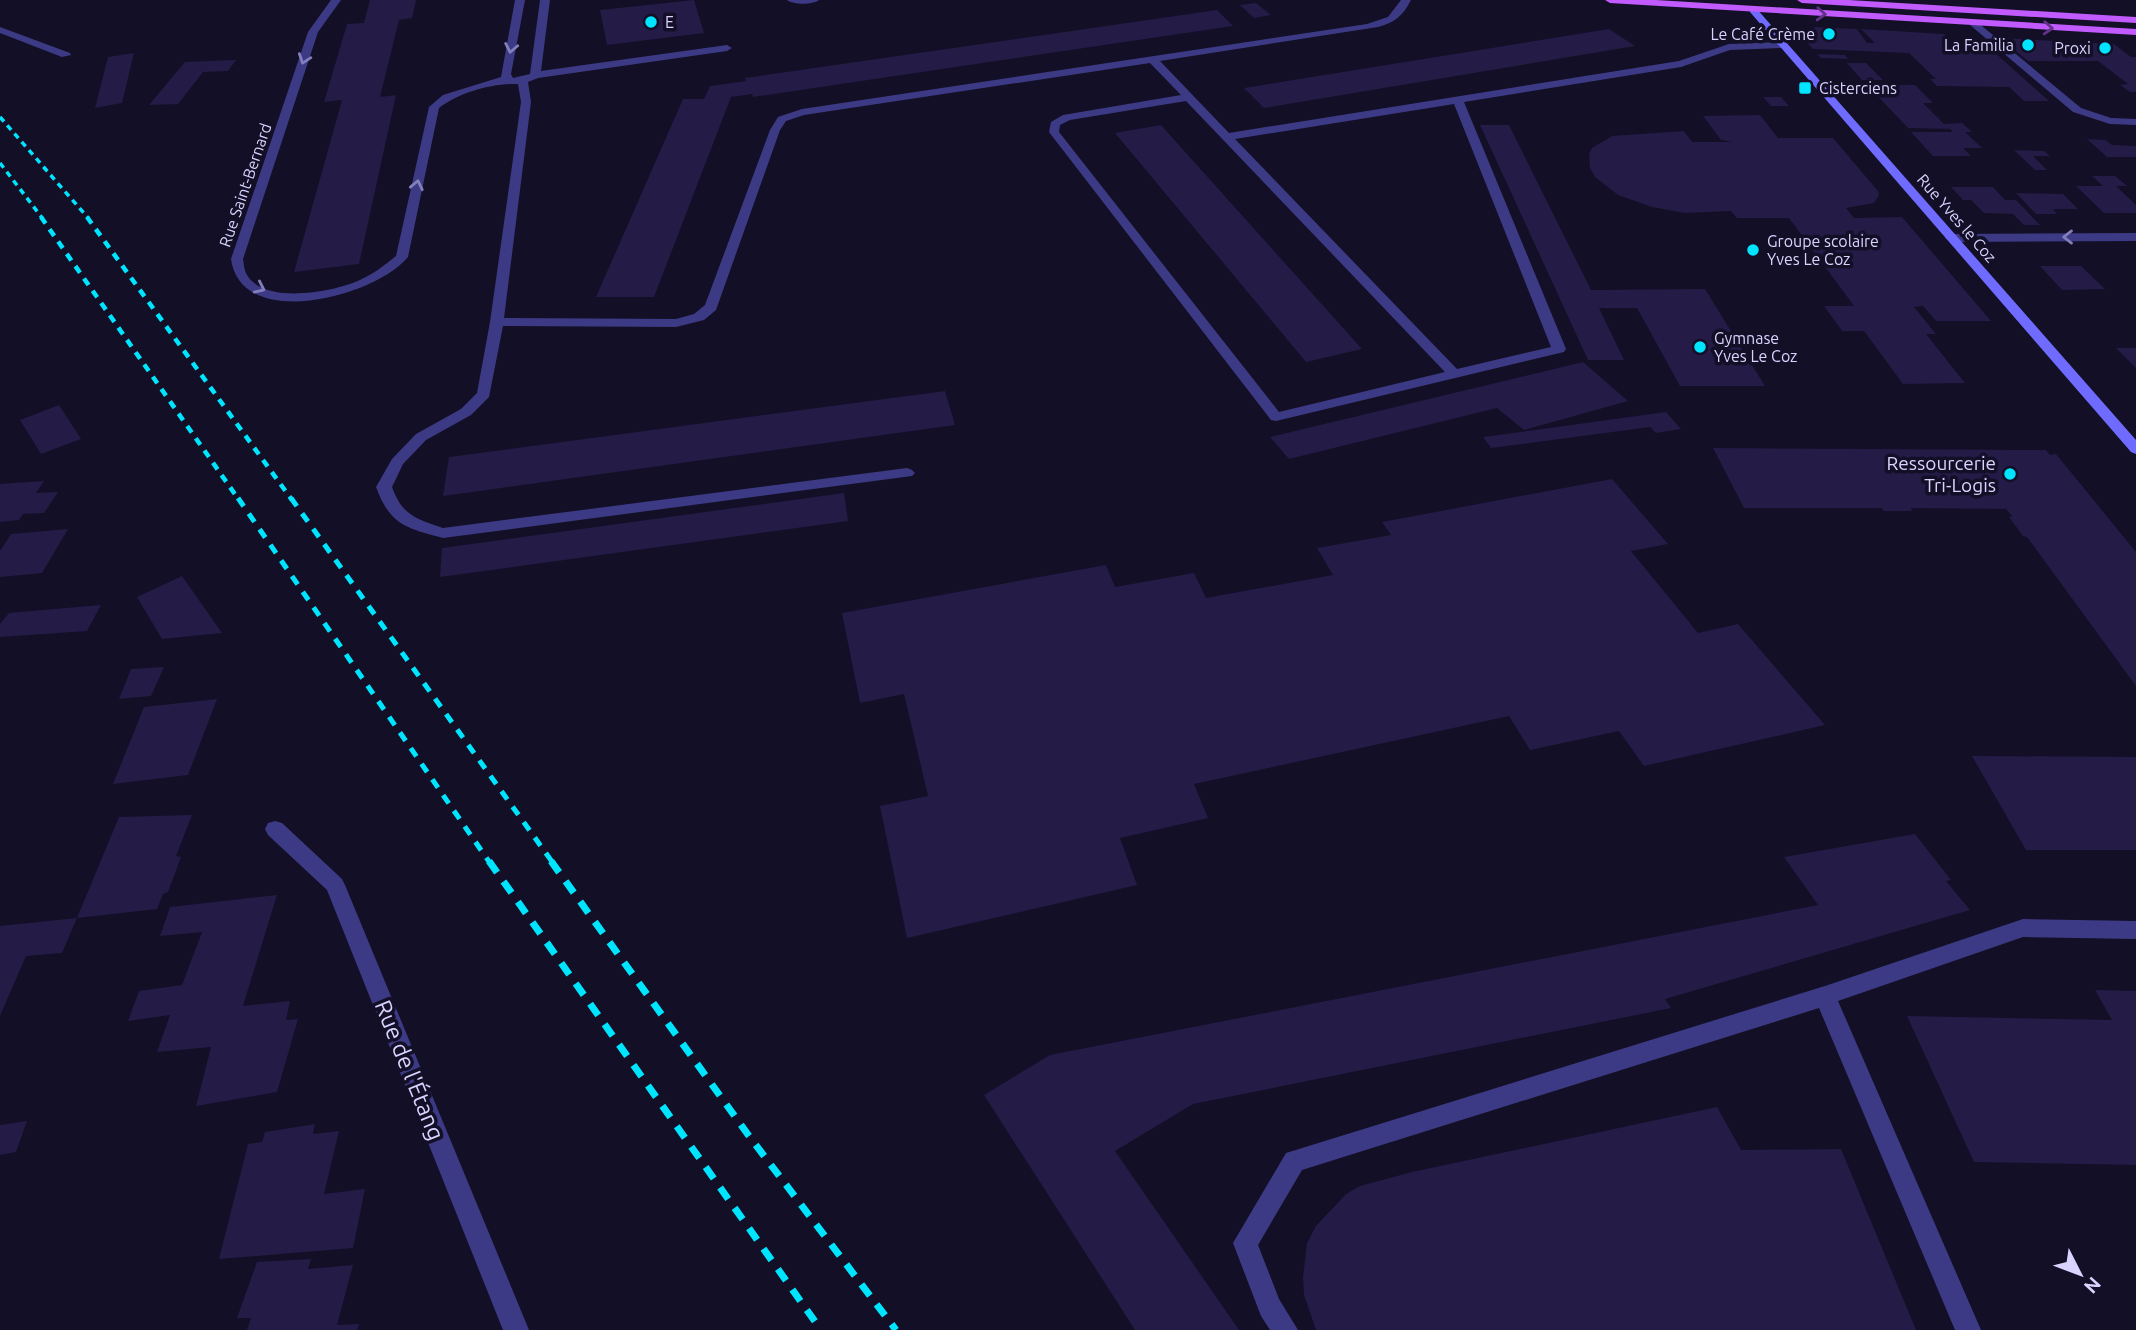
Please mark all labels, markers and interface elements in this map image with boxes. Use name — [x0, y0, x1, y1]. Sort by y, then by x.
one-way arrow — [1816, 6, 1827, 21]
place label: E — [665, 13, 674, 31]
marker: E — [643, 14, 659, 30]
one-way arrow — [2043, 20, 2054, 35]
place label: Le Café Crème — [1710, 25, 1815, 43]
marker: Le Café Crème — [1821, 26, 1837, 42]
place label: La Familia — [1944, 36, 2014, 54]
marker: La Familia — [2020, 37, 2036, 53]
place label: Proxi — [2054, 39, 2091, 57]
marker: Proxi — [2097, 40, 2113, 56]
one-way arrow — [504, 42, 519, 54]
one-way arrow — [298, 52, 312, 65]
place label: Cisterciens — [1819, 79, 1897, 97]
marker: Cisterciens — [1797, 80, 1813, 96]
street label: Rue Saint-Bernard — [215, 121, 275, 249]
street label: Rue Yves le Coz — [1914, 170, 2000, 266]
one-way arrow — [409, 179, 424, 191]
one-way arrow — [2062, 229, 2073, 245]
place label: Groupe scolaire Yves Le Coz — [1767, 232, 1879, 268]
marker: Groupe scolaire Yves Le Coz — [1745, 242, 1761, 258]
one-way arrow — [253, 280, 265, 294]
place label: Gymnase Yves Le Coz — [1714, 329, 1797, 365]
marker: Gymnase Yves Le Coz — [1692, 339, 1708, 355]
place label: Ressourcerie Tri-Logis — [1887, 452, 1996, 496]
marker: Ressourcerie Tri-Logis — [2002, 466, 2018, 482]
street label: Rue de l'Étang — [371, 996, 450, 1144]
north arrow — [2045, 1239, 2115, 1309]
text: N — [2080, 1273, 2106, 1298]

